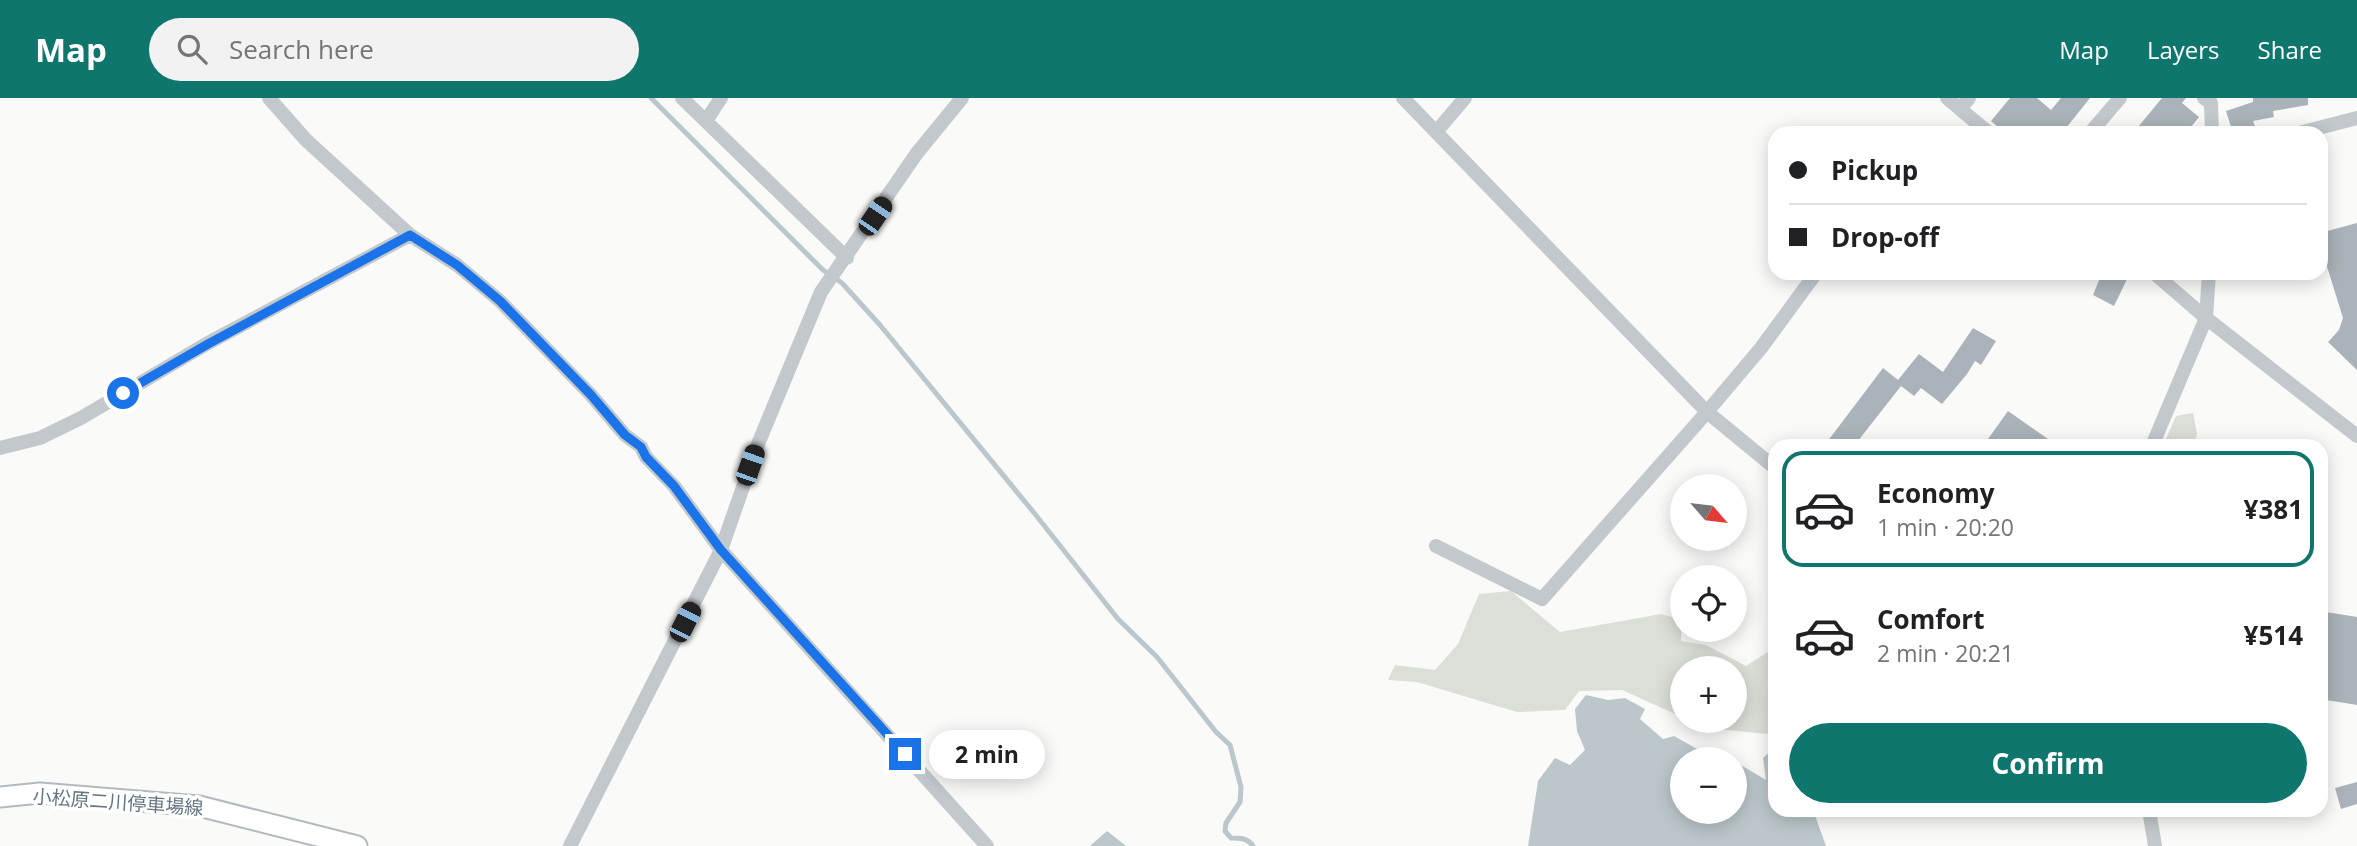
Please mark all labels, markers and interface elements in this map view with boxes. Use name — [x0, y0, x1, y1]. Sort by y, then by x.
search box — [149, 18, 639, 81]
text: Map — [35, 27, 107, 72]
icon: search — [173, 30, 211, 68]
text: Search here — [229, 31, 374, 67]
text: Map — [2059, 33, 2109, 66]
text: Layers — [2147, 33, 2220, 66]
text: Share — [2258, 33, 2322, 66]
text: Pickup — [1831, 152, 1918, 188]
car — [855, 193, 896, 239]
text: Drop-off — [1831, 219, 1939, 255]
route start — [107, 377, 139, 409]
car — [734, 442, 767, 488]
north arrow — [1670, 474, 1746, 551]
map controls — [1670, 474, 1747, 824]
text: Economy — [1877, 475, 1995, 511]
icon: car — [1793, 478, 1856, 541]
text: ¥381 — [2244, 491, 2303, 527]
text: 1 min · 20:20 — [1877, 511, 2014, 543]
button: locate — [1670, 565, 1747, 642]
car — [667, 599, 704, 645]
text: Comfort — [1877, 601, 1984, 637]
icon: car — [1793, 604, 1856, 667]
text: ¥514 — [2244, 617, 2303, 653]
text: 2 min · 20:21 — [1877, 637, 2014, 669]
button: + — [1670, 656, 1747, 733]
button: Confirm — [1789, 723, 2307, 803]
callout: 2 min — [930, 730, 1045, 778]
route end — [889, 738, 921, 770]
text: 2 min — [955, 738, 1019, 770]
button: − — [1670, 747, 1747, 824]
street label: 小松原二川停車場線 — [32, 783, 204, 821]

